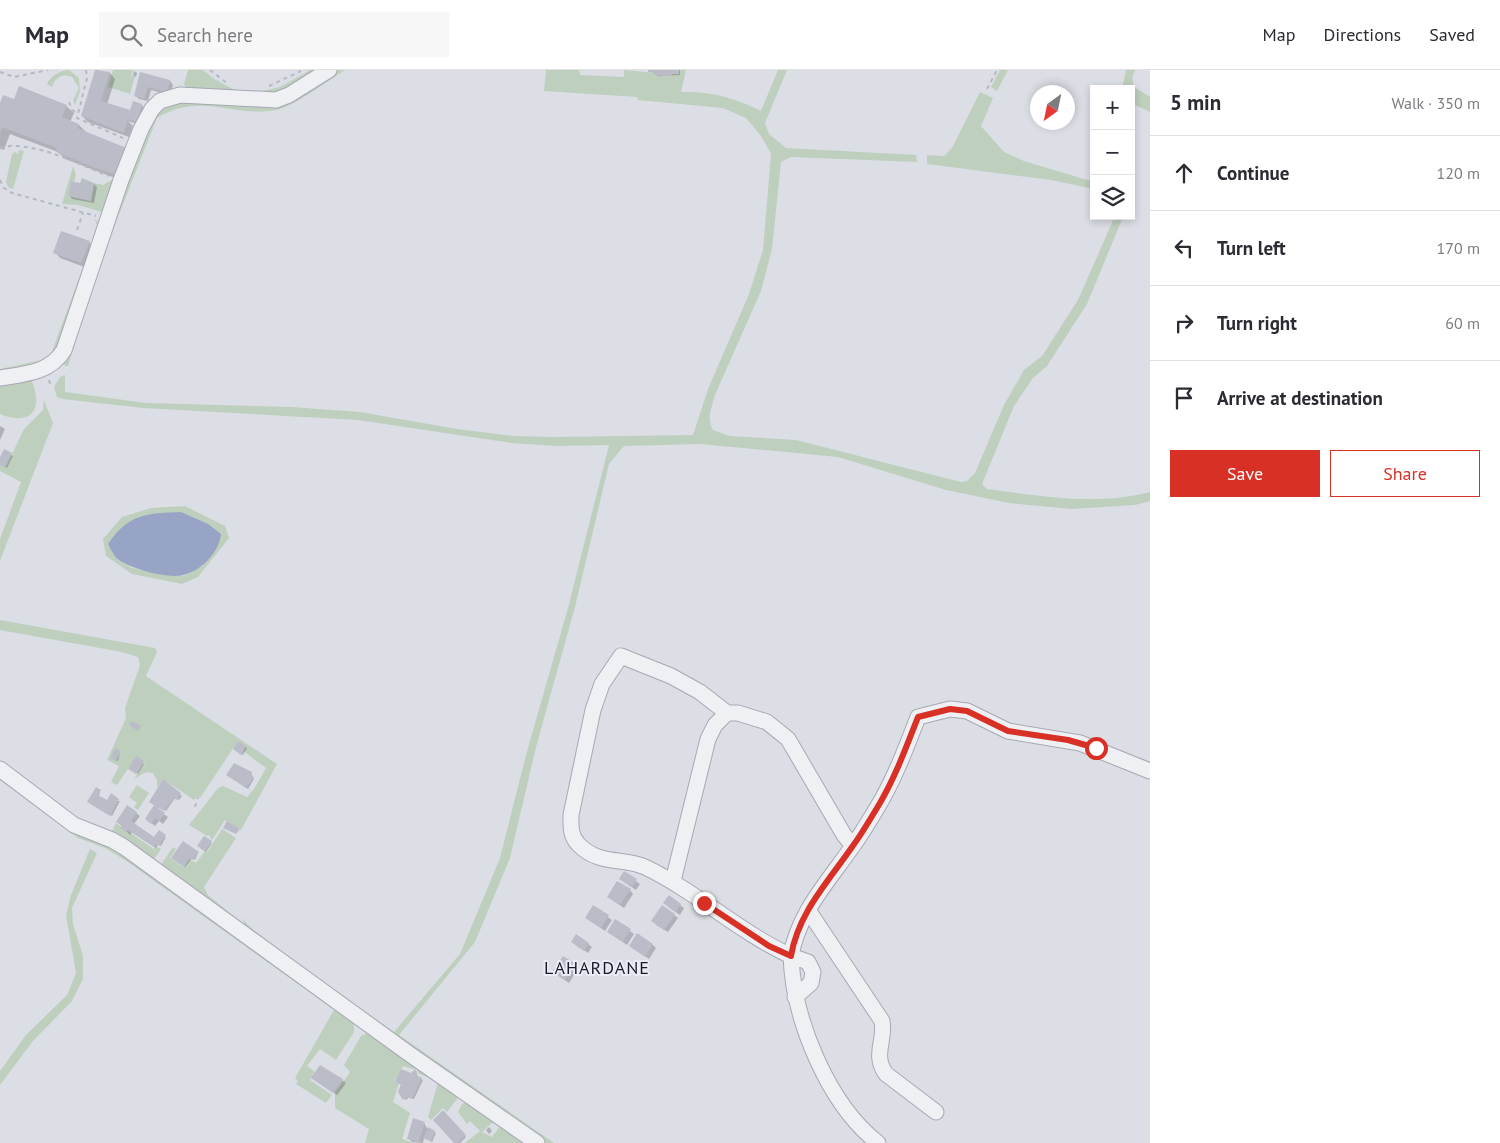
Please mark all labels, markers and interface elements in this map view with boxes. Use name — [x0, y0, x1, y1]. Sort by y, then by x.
search box — [99, 12, 449, 57]
text: Map — [25, 19, 69, 50]
icon: search — [117, 21, 145, 49]
text: Search here — [157, 23, 253, 47]
text: Map — [1263, 23, 1295, 46]
text: Directions — [1323, 23, 1401, 46]
text: Saved — [1429, 23, 1475, 46]
north arrow — [1030, 85, 1075, 130]
map controls — [1090, 85, 1135, 220]
button: + — [1090, 85, 1135, 130]
text: 5 min — [1170, 89, 1221, 116]
text: Walk · 350 m — [1391, 93, 1480, 113]
button: − — [1090, 130, 1135, 175]
icon: ahead — [1170, 159, 1198, 187]
text: Continue — [1217, 161, 1289, 185]
text: 120 m — [1437, 163, 1480, 183]
button: layers — [1090, 175, 1135, 220]
icon: left — [1170, 234, 1198, 262]
text: Turn left — [1217, 236, 1286, 260]
text: 170 m — [1437, 238, 1480, 258]
icon: right — [1170, 309, 1198, 337]
text: Turn right — [1217, 311, 1297, 335]
text: 60 m — [1445, 313, 1480, 333]
icon: arrive — [1170, 384, 1198, 412]
text: Arrive at destination — [1217, 386, 1383, 410]
button: Save — [1170, 450, 1320, 497]
button: Share — [1330, 450, 1480, 497]
route start — [1085, 737, 1108, 760]
route end — [693, 892, 716, 915]
district label: LAHARDANE — [544, 956, 650, 979]

